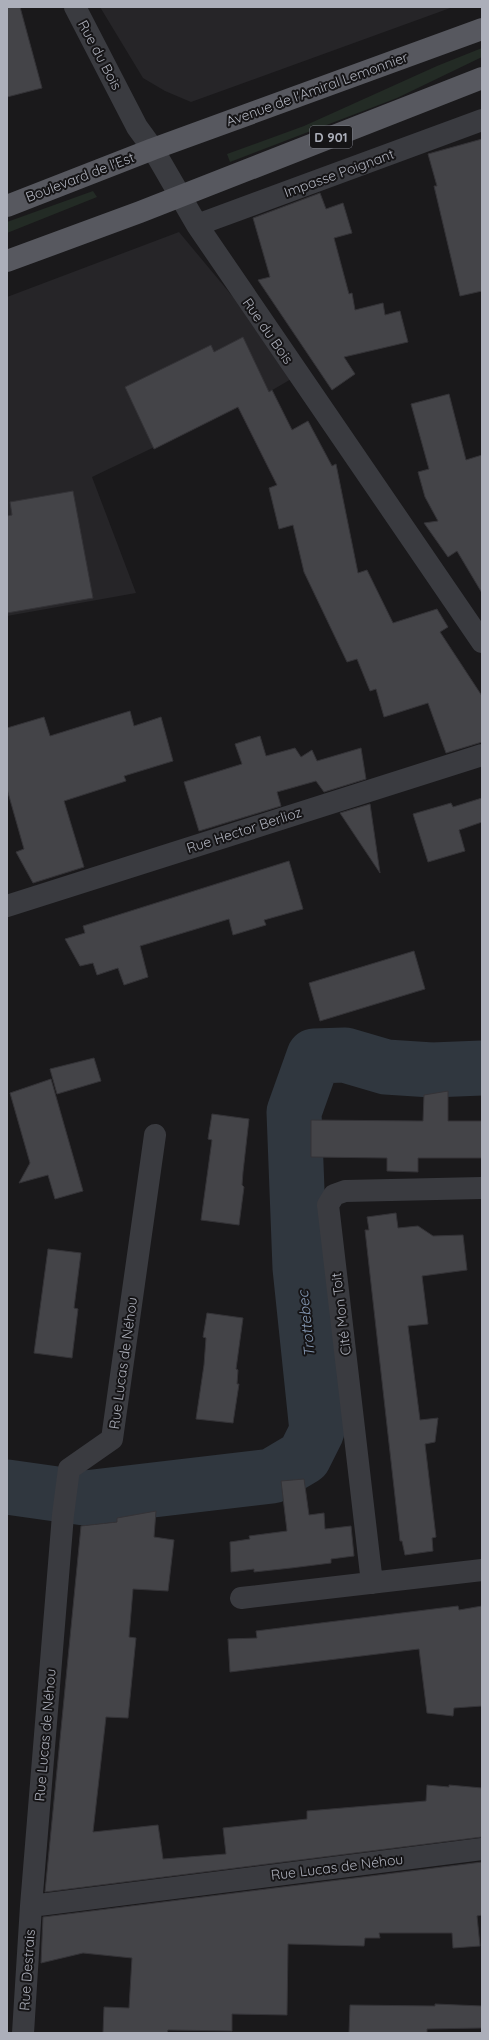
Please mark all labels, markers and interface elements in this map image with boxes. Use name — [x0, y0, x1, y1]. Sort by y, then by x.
street label: Rue du Bois — [74, 17, 126, 93]
street label: Avenue de l'Amiral Lemonnier — [223, 47, 411, 130]
road number: D 901 — [310, 126, 352, 148]
street label: Impasse Poignant — [281, 145, 397, 201]
street label: Boulevard de l'Est — [23, 148, 137, 206]
street label: Rue du Bois — [239, 294, 297, 368]
street label: Rue Hector Berlioz — [184, 803, 304, 857]
street label: Cité Mon Toit — [327, 1271, 355, 1357]
water label: Trottebec — [293, 1289, 319, 1358]
street label: Rue Lucas de Néhou — [105, 1296, 141, 1430]
street label: Rue Lucas de Néhou — [30, 1668, 60, 1802]
street label: Rue Lucas de Néhou — [270, 1850, 404, 1884]
street label: Rue Destrais — [15, 1929, 39, 2011]

